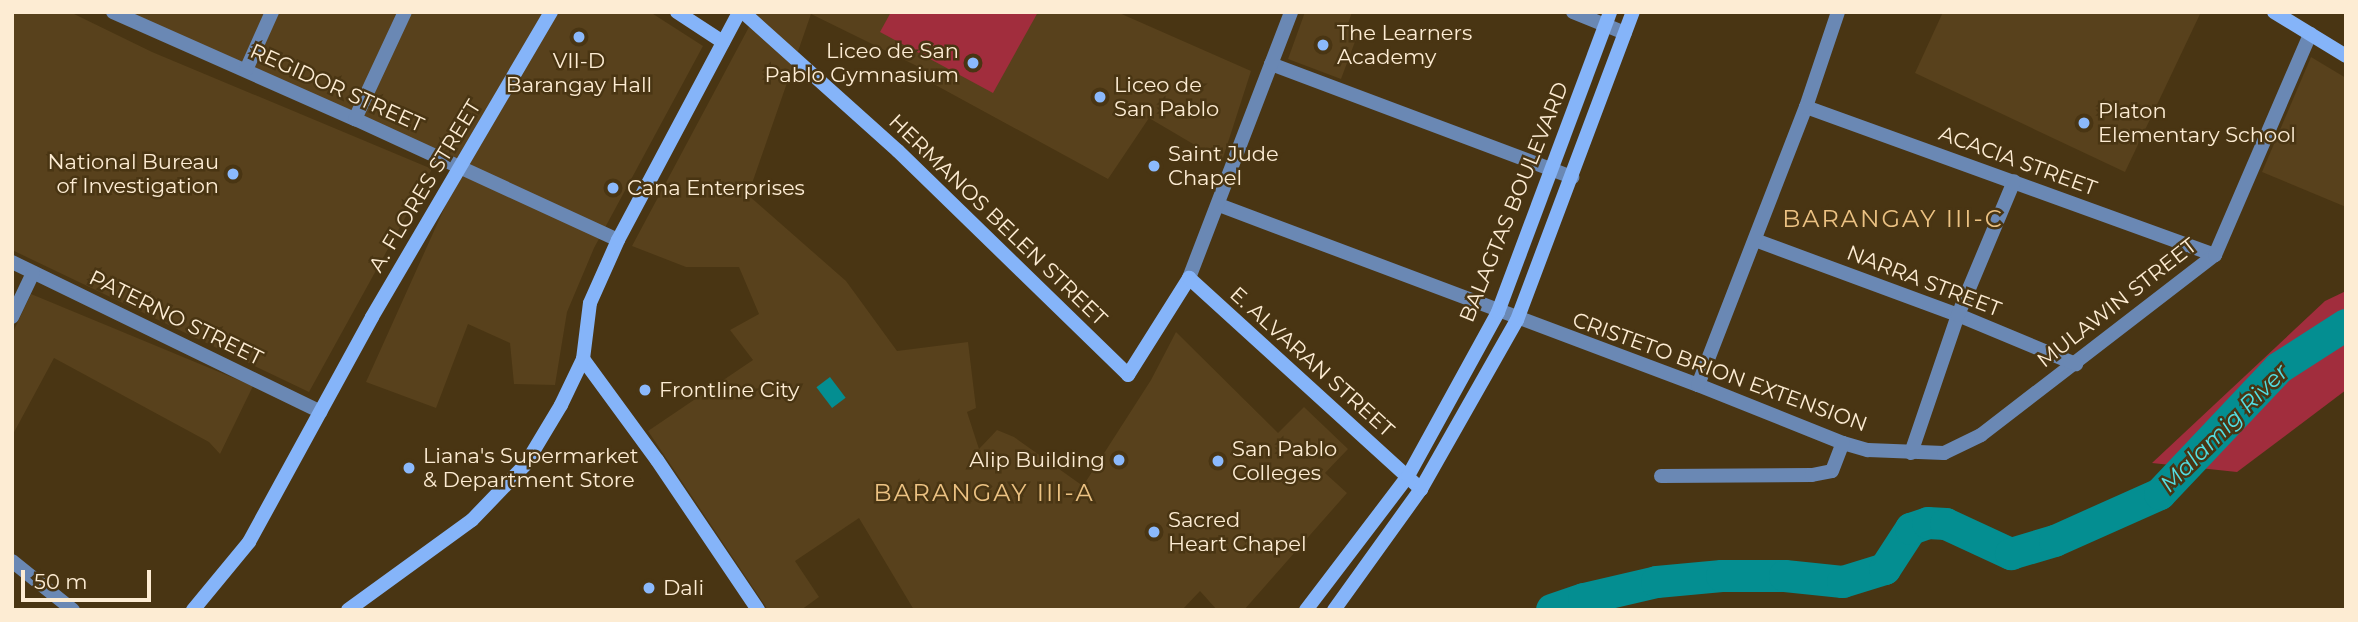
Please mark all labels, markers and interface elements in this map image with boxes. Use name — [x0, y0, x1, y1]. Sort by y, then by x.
place label: The Learners Academy — [1337, 20, 1472, 70]
marker: VII-D Barangay Hall — [571, 29, 587, 45]
marker: The Learners Academy — [1315, 37, 1331, 53]
street label: REGIDOR STREET — [246, 38, 428, 138]
place label: Liceo de San Pablo Gymnasium — [765, 38, 959, 88]
place label: VII-D Barangay Hall — [506, 48, 652, 98]
marker: Liceo de San Pablo Gymnasium — [965, 55, 981, 71]
place label: Liceo de San Pablo — [1114, 72, 1219, 122]
street label: BALAGTAS BOULEVARD — [1454, 78, 1574, 326]
marker: Liceo de San Pablo — [1092, 89, 1108, 105]
street label: A. FLORES STREET — [364, 95, 486, 277]
place label: Platon Elementary School — [2098, 98, 2296, 148]
street label: HERMANOS BELEN STREET — [884, 109, 1112, 331]
marker: Platon Elementary School — [2076, 115, 2092, 131]
street label: ACACIA STREET — [1936, 121, 2100, 201]
place label: Saint Jude Chapel — [1168, 141, 1279, 191]
place label: National Bureau of Investigation — [47, 149, 219, 199]
marker: Saint Jude Chapel — [1146, 158, 1162, 174]
marker: National Bureau of Investigation — [225, 166, 241, 182]
place label: Cana Enterprises — [627, 175, 805, 201]
marker: Cana Enterprises — [605, 180, 621, 196]
district label: BARANGAY III-C — [1784, 205, 2002, 233]
street label: MULAWIN STREET — [2032, 233, 2202, 373]
street label: NARRA STREET — [1843, 240, 2005, 322]
street label: PATERNO STREET — [85, 265, 267, 371]
street label: E. ALVARAN STREET — [1225, 282, 1399, 442]
street label: CRISTETO BRION EXTENSION — [1569, 307, 1871, 437]
water label: Malamig River — [2154, 358, 2294, 498]
place label: Frontline City — [659, 377, 799, 403]
marker: Frontline City — [637, 382, 653, 398]
place label: San Pablo Colleges — [1232, 436, 1337, 486]
place label: Liana's Supermarket & Department Store — [423, 443, 638, 493]
place label: Alip Building — [969, 447, 1105, 473]
marker: Alip Building — [1111, 452, 1127, 468]
marker: San Pablo Colleges — [1210, 453, 1226, 469]
marker: Liana's Supermarket & Department Store — [401, 460, 417, 476]
district label: BARANGAY III-A — [875, 479, 1093, 507]
place label: Sacred Heart Chapel — [1168, 507, 1307, 557]
marker: Sacred Heart Chapel — [1146, 524, 1162, 540]
scale bar — [24, 556, 154, 600]
text: 50 m — [34, 569, 88, 594]
place label: Dali — [663, 575, 704, 601]
marker: Dali — [641, 580, 657, 596]

